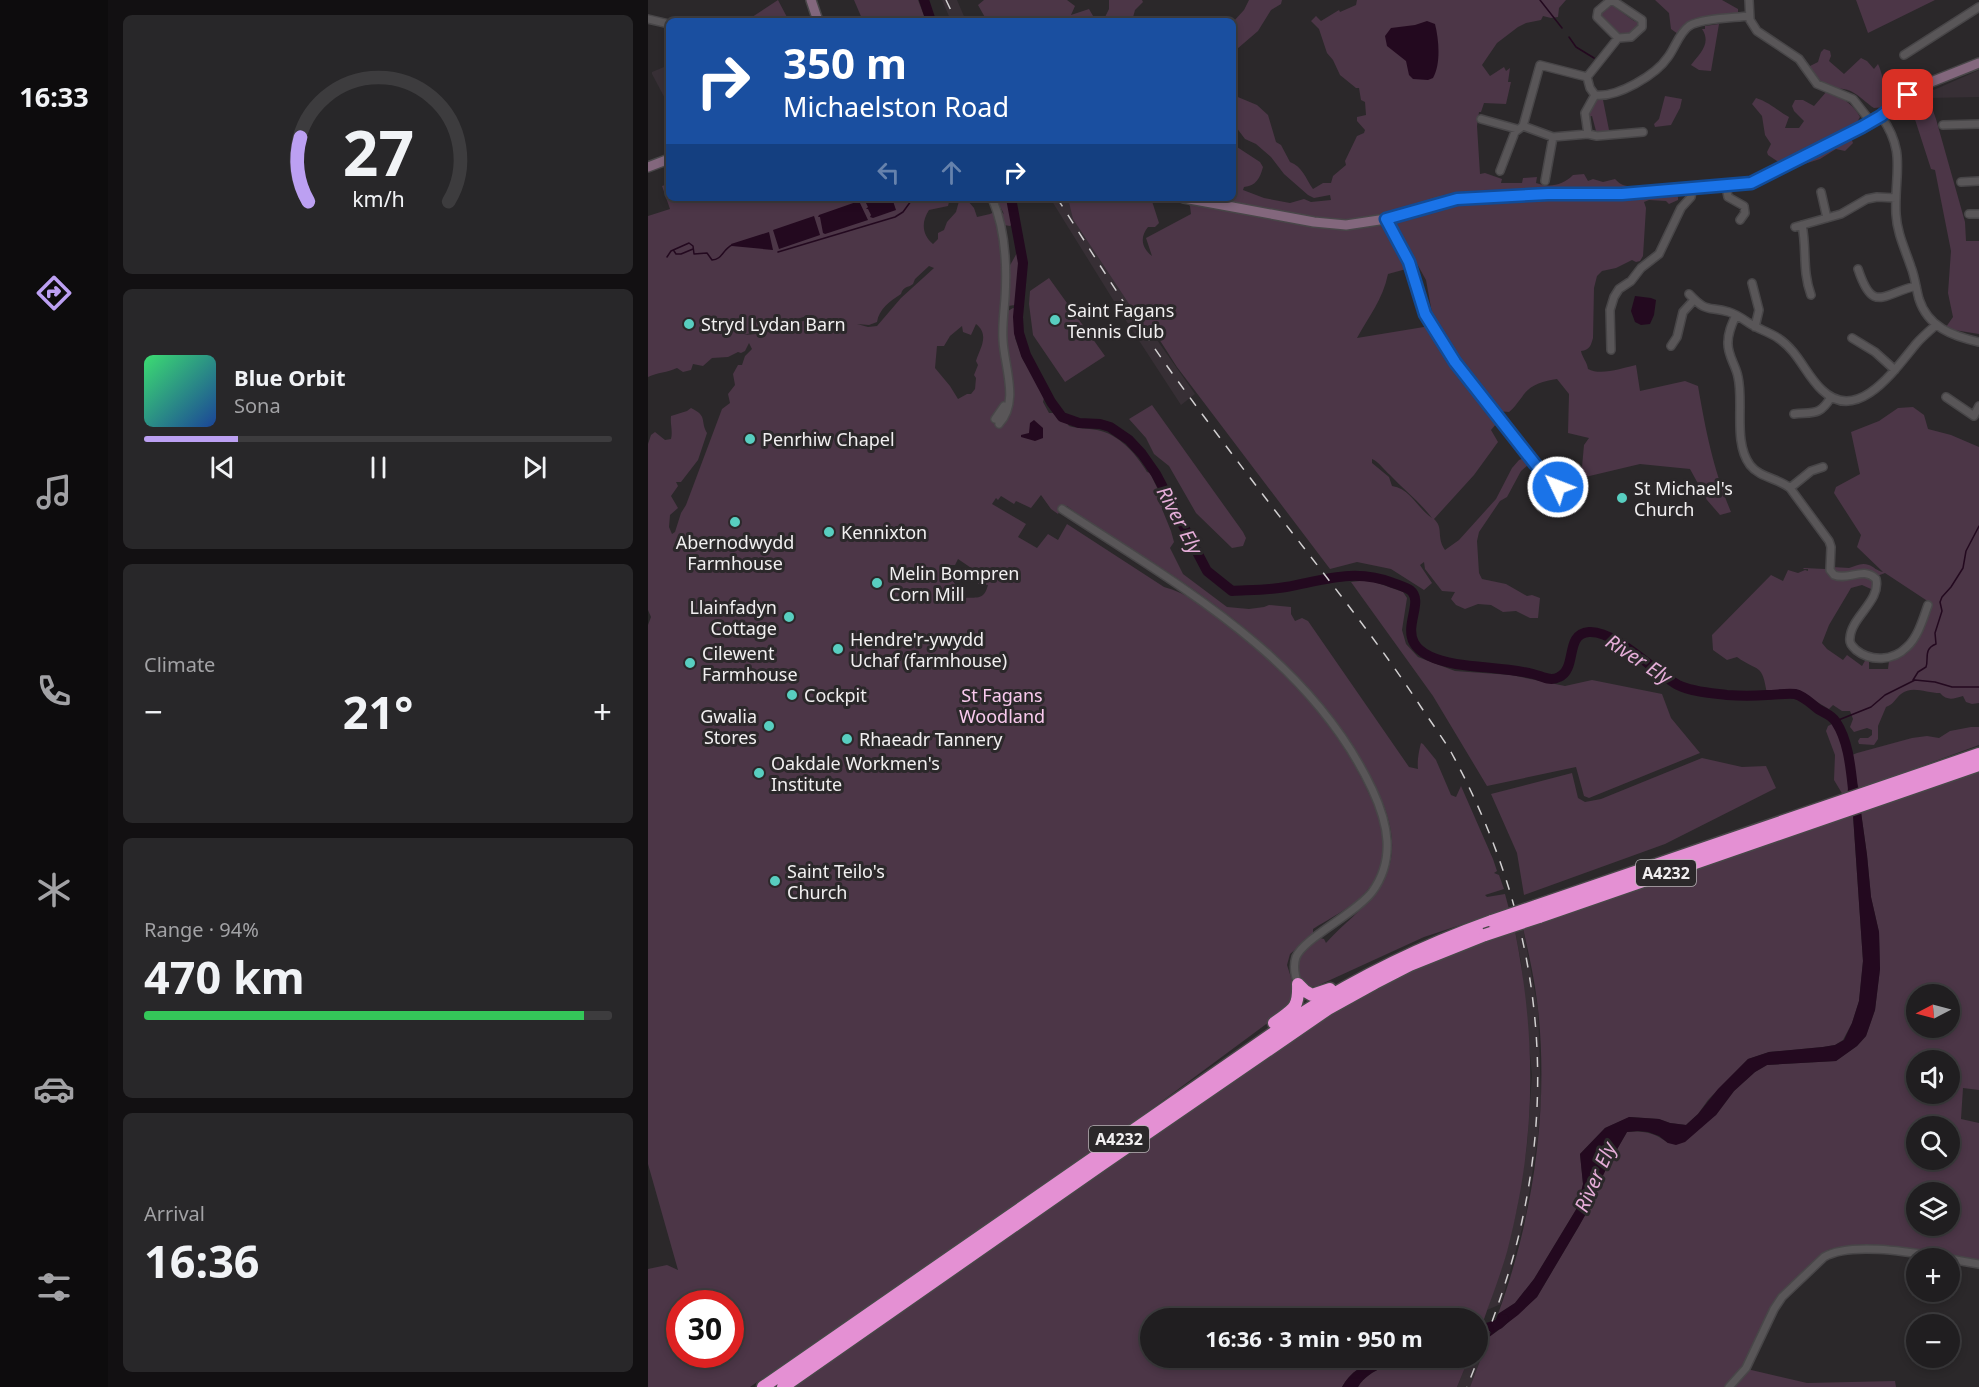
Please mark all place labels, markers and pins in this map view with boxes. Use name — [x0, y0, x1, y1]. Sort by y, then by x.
pin — [1882, 69, 1933, 120]
place label: Saint Fagans Tennis Club — [1067, 298, 1174, 343]
place label: Stryd Lydan Barn — [701, 312, 846, 336]
marker: Saint Fagans Tennis Club — [1048, 313, 1062, 327]
marker: Stryd Lydan Barn — [682, 317, 696, 331]
place label: Penrhiw Chapel — [762, 427, 895, 451]
marker: Penrhiw Chapel — [743, 432, 757, 446]
place label: St Michael's Church — [1634, 476, 1733, 521]
marker: St Michael's Church — [1615, 491, 1629, 505]
marker: Abernodwydd Farmhouse — [728, 515, 742, 529]
place label: Kennixton — [841, 520, 927, 544]
marker: Kennixton — [822, 525, 836, 539]
place label: Abernodwydd Farmhouse — [676, 530, 794, 575]
place label: Melin Bompren Corn Mill — [889, 561, 1019, 606]
marker: Melin Bompren Corn Mill — [870, 576, 884, 590]
place label: Llainfadyn Cottage — [689, 595, 777, 640]
marker: Llainfadyn Cottage — [782, 610, 796, 624]
place label: Hendre'r-ywydd Uchaf (farmhouse) — [850, 627, 1007, 672]
place label: Cilewent Farmhouse — [702, 641, 798, 686]
marker: Hendre'r-ywydd Uchaf (farmhouse) — [831, 642, 845, 656]
marker: Cilewent Farmhouse — [683, 656, 697, 670]
place label: Cockpit — [804, 683, 867, 707]
marker: Cockpit — [785, 688, 799, 702]
place label: Gwalia Stores — [700, 704, 757, 749]
marker: Gwalia Stores — [762, 719, 776, 733]
place label: Rhaeadr Tannery — [859, 727, 1003, 751]
marker: Rhaeadr Tannery — [840, 732, 854, 746]
place label: Oakdale Workmen's Institute — [771, 751, 940, 796]
marker: Oakdale Workmen's Institute — [752, 766, 766, 780]
place label: Saint Teilo's Church — [787, 859, 885, 904]
marker: Saint Teilo's Church — [768, 874, 782, 888]

